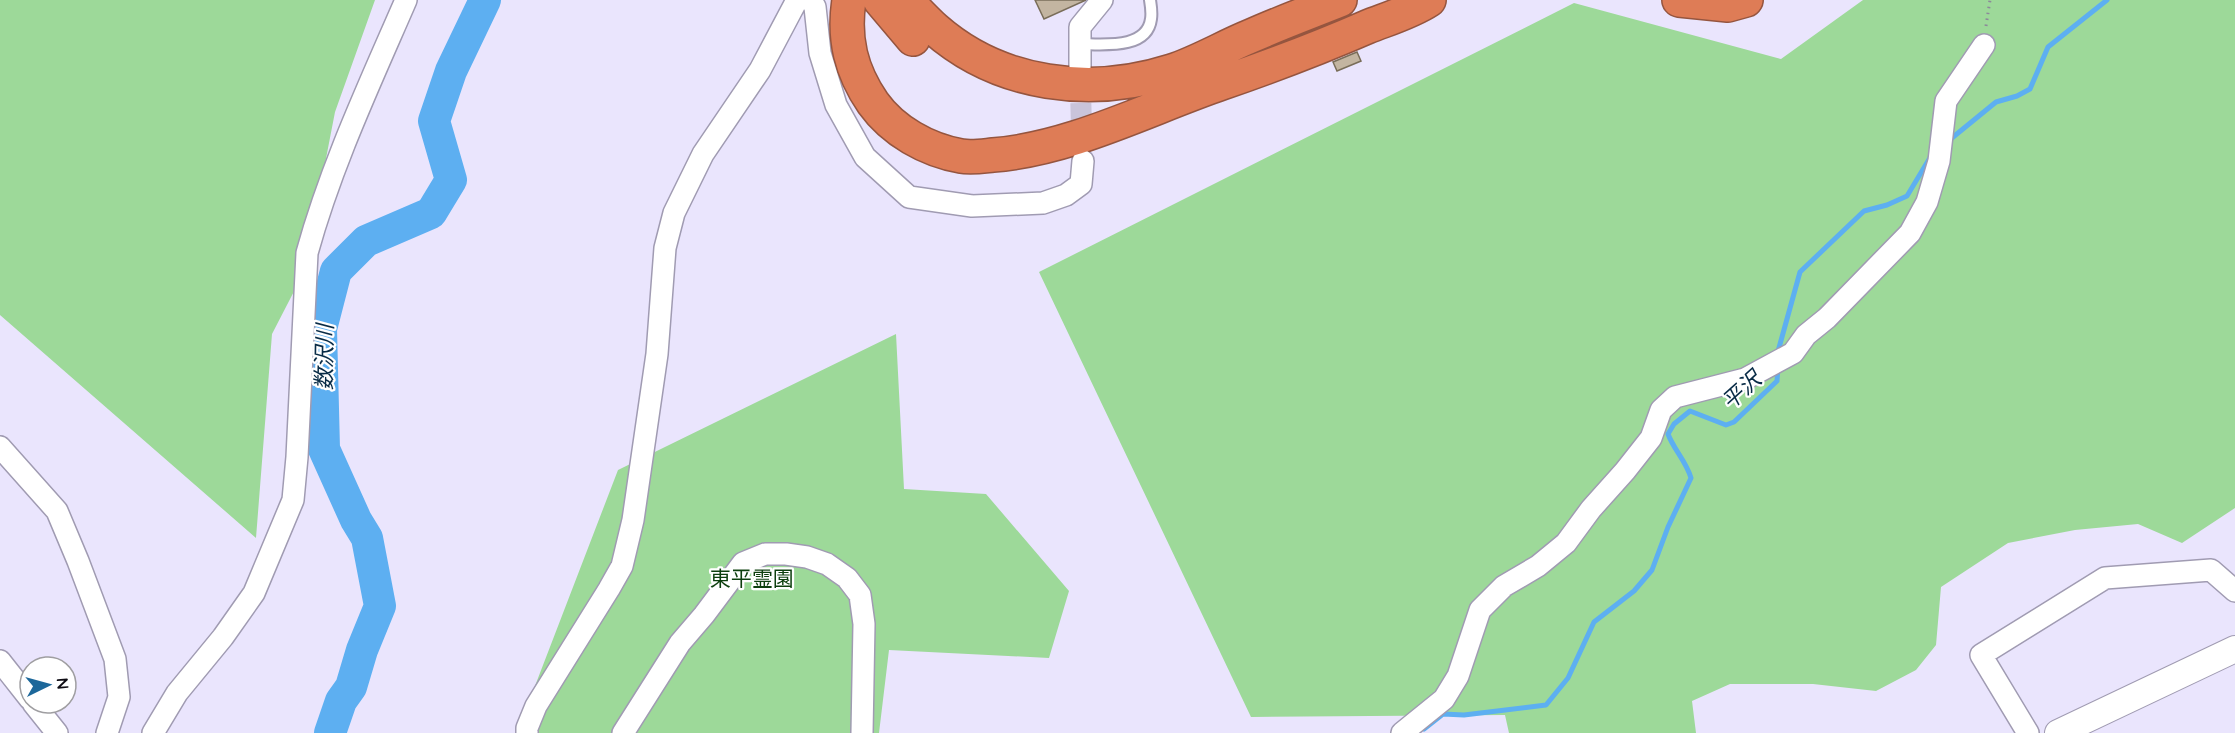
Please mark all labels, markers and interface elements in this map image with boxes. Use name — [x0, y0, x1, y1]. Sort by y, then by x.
water label: 数沢川 — [309, 322, 339, 390]
water label: 平沢 — [1715, 363, 1769, 415]
park label: 東平霊園 — [710, 565, 794, 591]
north arrow — [18, 655, 78, 715]
text: N — [52, 677, 73, 690]

